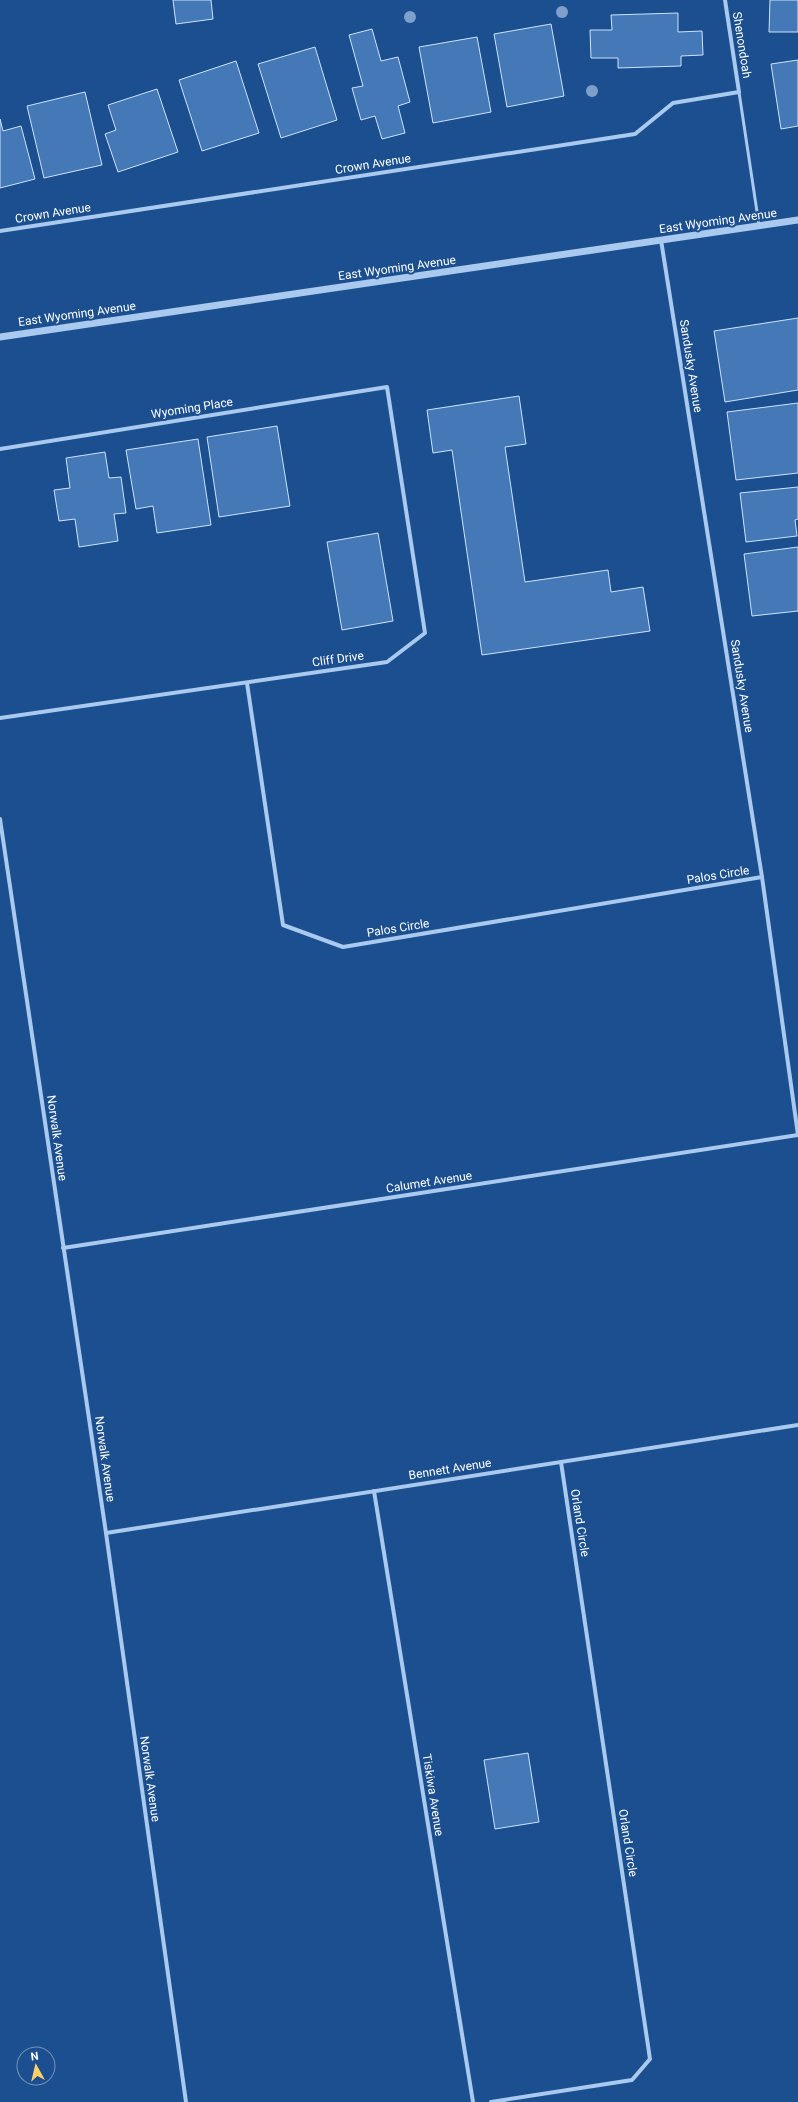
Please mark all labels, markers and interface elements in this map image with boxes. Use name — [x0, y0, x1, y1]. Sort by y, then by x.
street label: Shenondoah — [730, 11, 754, 79]
street label: Crown Avenue — [334, 151, 412, 177]
street label: Crown Avenue — [14, 200, 92, 226]
street label: East Wyoming Avenue — [658, 206, 778, 236]
street label: East Wyoming Avenue — [337, 253, 457, 283]
street label: East Wyoming Avenue — [17, 299, 137, 329]
street label: Sandusky Avenue — [677, 319, 705, 413]
street label: Wyoming Place — [150, 395, 234, 421]
street label: Sandusky Avenue — [728, 639, 756, 733]
street label: Cliff Drive — [311, 648, 365, 670]
street label: Palos Circle — [686, 863, 750, 887]
street label: Palos Circle — [366, 916, 430, 940]
street label: Norwalk Avenue — [44, 1094, 70, 1182]
street label: Calumet Avenue — [385, 1168, 473, 1196]
street label: Norwalk Avenue — [92, 1415, 118, 1503]
street label: Bennett Avenue — [408, 1456, 492, 1482]
street label: Orland Circle — [568, 1488, 592, 1558]
street label: Norwalk Avenue — [137, 1735, 163, 1823]
street label: Tiskiwa Avenue — [420, 1753, 446, 1837]
street label: Orland Circle — [616, 1808, 640, 1878]
north arrow — [16, 2046, 56, 2086]
text: N — [30, 2050, 40, 2064]

